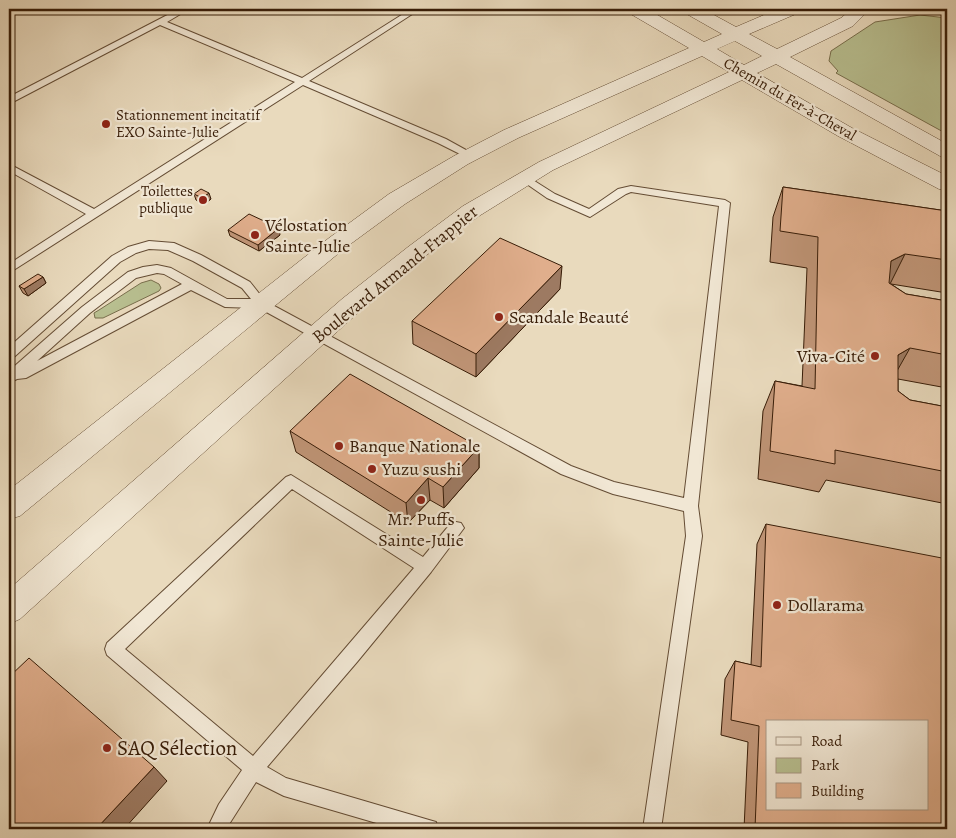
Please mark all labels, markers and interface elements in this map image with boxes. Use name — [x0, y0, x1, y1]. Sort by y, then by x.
street label: Chemin du Fer-à-Cheval — [720, 53, 860, 145]
place label: Stationnement incitatif EXO Sainte-Julie — [116, 105, 262, 142]
marker: Stationnement incitatif EXO Sainte-Julie — [100, 118, 112, 130]
place label: Toilettes publique — [139, 181, 193, 218]
marker: Toilettes publique — [197, 194, 209, 206]
street label: Boulevard Armand-Frappier — [307, 199, 483, 348]
place label: Vélostation Sainte-Julie — [264, 213, 350, 258]
marker: Vélostation Sainte-Julie — [249, 229, 261, 241]
place label: Scandale Beauté — [509, 305, 629, 329]
marker: Scandale Beauté — [493, 311, 505, 323]
place label: Viva-Cité — [796, 344, 865, 368]
marker: Viva-Cité — [869, 350, 881, 362]
place label: Banque Nationale — [349, 434, 480, 458]
marker: Banque Nationale — [333, 440, 345, 452]
place label: Yuzu sushi — [381, 457, 461, 481]
marker: Yuzu sushi — [366, 463, 378, 475]
marker: Mr. Puffs Sainte-Julie — [415, 494, 427, 506]
place label: Mr. Puffs Sainte-Julie — [378, 507, 464, 552]
place label: Dollarama — [787, 593, 865, 617]
marker: Dollarama — [771, 599, 783, 611]
legend — [766, 720, 928, 810]
text: Road — [811, 731, 843, 751]
place label: SAQ Sélection — [117, 734, 237, 762]
marker: SAQ Sélection — [101, 742, 113, 754]
text: Park — [811, 755, 840, 775]
text: Building — [811, 781, 864, 801]

